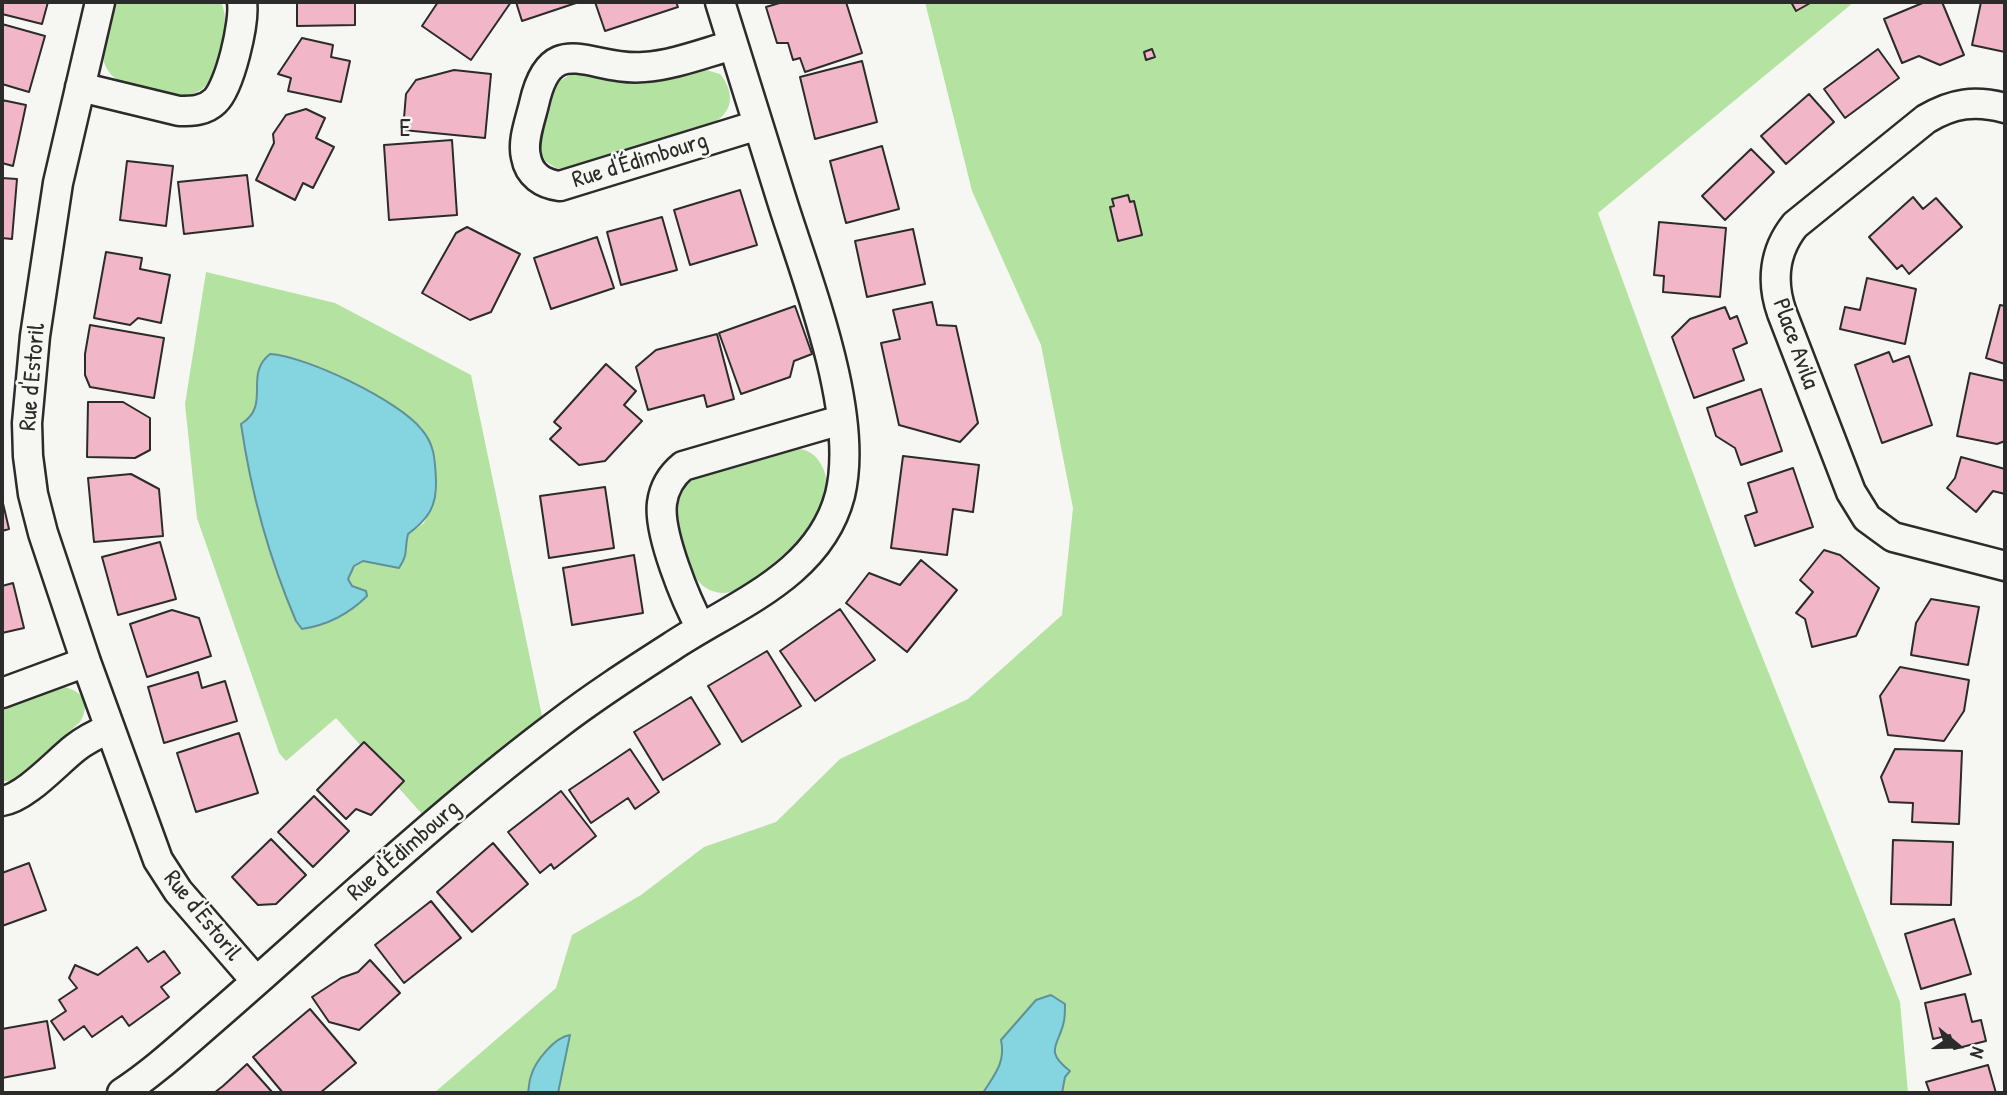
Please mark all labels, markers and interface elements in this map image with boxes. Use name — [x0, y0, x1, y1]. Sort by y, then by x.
district label: E — [399, 113, 413, 145]
street label: Rue d'Édimbourg — [569, 127, 711, 195]
street label: Place Avila — [1765, 295, 1825, 393]
street label: Rue d'Estoril — [14, 322, 52, 432]
street label: Rue d'Édimbourg — [342, 794, 466, 908]
street label: Rue d'Estoril — [157, 865, 247, 967]
north arrow — [1923, 1011, 1993, 1081]
text: N — [1964, 1044, 1992, 1062]

